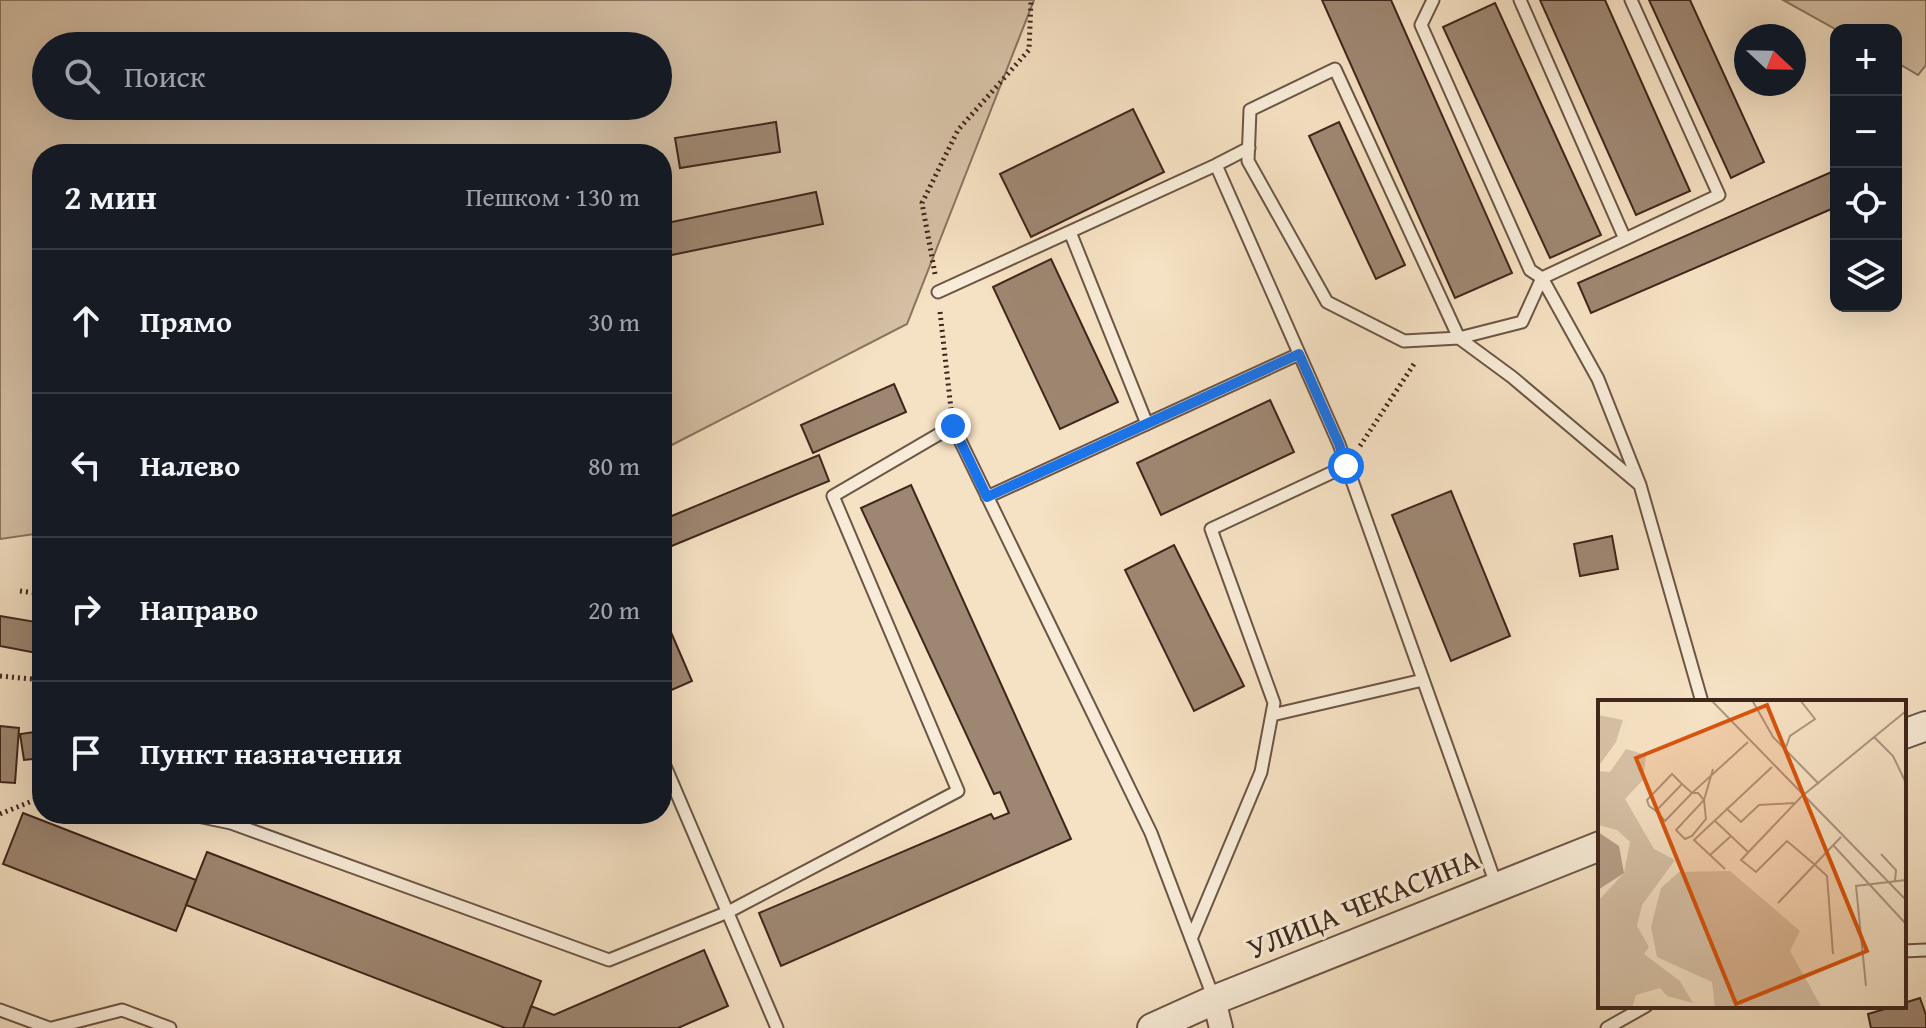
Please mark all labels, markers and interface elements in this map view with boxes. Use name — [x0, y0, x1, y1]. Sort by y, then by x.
north arrow — [1734, 24, 1806, 96]
map controls — [1830, 24, 1902, 312]
button: + — [1830, 24, 1902, 96]
search box — [32, 32, 672, 120]
icon: search — [60, 54, 104, 98]
text: Поиск — [124, 54, 206, 98]
button: − — [1830, 96, 1902, 168]
button: locate — [1830, 168, 1902, 240]
text: 2 мин — [64, 172, 157, 221]
text: Пешком · 130 m — [466, 177, 640, 216]
button: layers — [1830, 240, 1902, 312]
icon: ahead — [64, 299, 108, 343]
text: Прямо — [140, 299, 232, 343]
text: 30 m — [588, 302, 640, 341]
route end — [935, 408, 971, 444]
icon: left — [64, 443, 108, 487]
text: Налево — [140, 443, 240, 487]
text: 80 m — [588, 446, 640, 485]
route start — [1328, 448, 1364, 484]
icon: right — [64, 587, 108, 631]
text: Направо — [140, 587, 258, 631]
text: 20 m — [588, 590, 640, 629]
inset map — [1598, 700, 1906, 1008]
icon: arrive — [64, 731, 108, 775]
text: Пункт назначения — [140, 731, 402, 775]
street label: УЛИЦА ЧЕКАСИНА — [1240, 837, 1485, 970]

